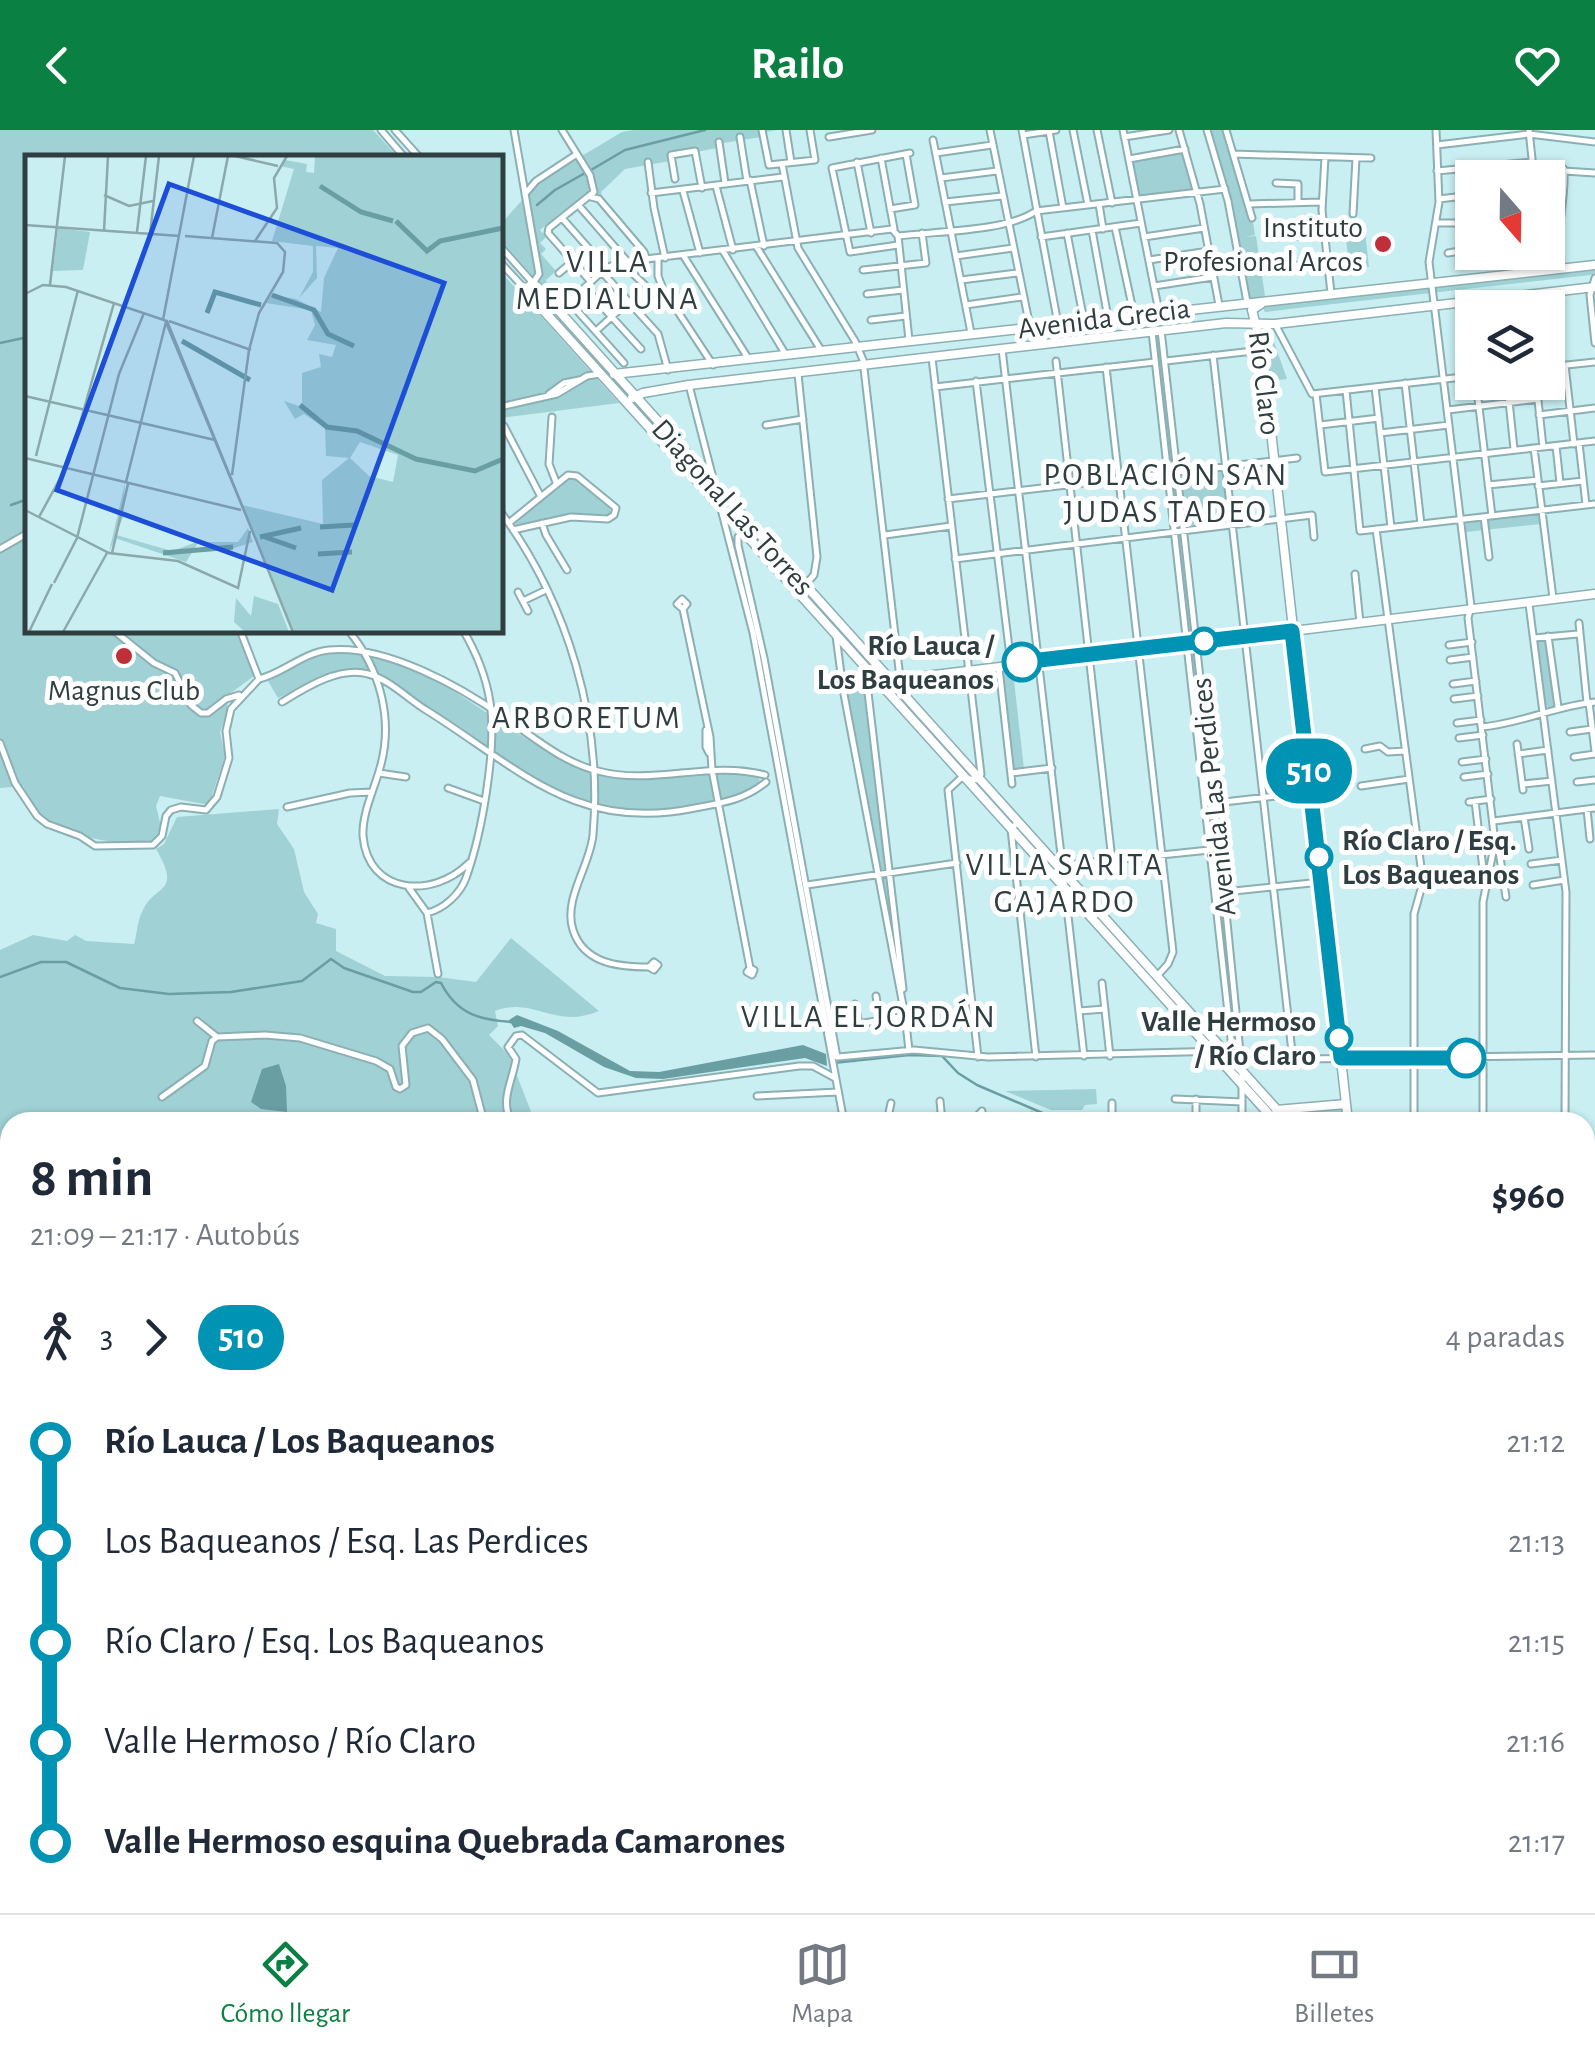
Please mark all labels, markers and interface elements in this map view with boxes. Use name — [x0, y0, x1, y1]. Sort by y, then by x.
icon: back — [30, 38, 85, 93]
icon: heart — [1510, 38, 1565, 93]
text: Railo — [751, 42, 844, 87]
inset map — [25, 155, 502, 632]
north arrow — [1455, 160, 1565, 270]
map controls — [1455, 160, 1565, 400]
place label: Instituto Profesional Arcos — [1163, 213, 1363, 277]
marker: Instituto Profesional Arcos — [1372, 233, 1394, 255]
district label: VILLA MEDIALUNA — [516, 246, 700, 315]
button: layers — [1455, 290, 1565, 400]
street label: Avenida Grecia — [1016, 294, 1192, 344]
street label: Río Claro — [1243, 329, 1285, 437]
street label: Diagonal Las Torres — [646, 414, 819, 601]
district label: POBLACIÓN SAN JUDAS TADEO — [1043, 457, 1289, 528]
unlabelled marker — [1191, 628, 1217, 654]
place label: Río Lauca / Los Baqueanos — [817, 631, 995, 695]
marker: Río Lauca / Los Baqueanos — [1003, 643, 1041, 681]
marker: Magnus Club — [113, 645, 135, 667]
place label: Magnus Club — [48, 676, 200, 706]
street label: Avenida Las Perdices — [1187, 676, 1241, 918]
district label: ARBORETUM — [492, 702, 682, 734]
line badge: 510 — [1252, 738, 1366, 804]
text: 510 — [1286, 754, 1332, 789]
place label: Río Claro / Esq. Los Baqueanos — [1342, 826, 1519, 890]
marker: Río Claro / Esq. Los Baqueanos — [1306, 844, 1332, 870]
district label: VILLA SARITA GAJARDO — [966, 849, 1164, 918]
district label: VILLA EL JORDÁN — [741, 998, 997, 1033]
place label: Valle Hermoso / Río Claro — [1141, 1007, 1316, 1071]
marker: Valle Hermoso / Río Claro — [1326, 1025, 1352, 1051]
unlabelled marker — [1447, 1039, 1485, 1077]
text: 8 min — [30, 1151, 153, 1206]
text: $960 — [1491, 1178, 1565, 1216]
text: 21:09 – 21:17 · Autobús — [30, 1219, 300, 1251]
icon: walk — [30, 1310, 85, 1365]
icon: forward — [128, 1310, 183, 1365]
text: 510 — [218, 1320, 264, 1355]
text: 3 — [100, 1321, 113, 1353]
text: 4 paradas — [1446, 1321, 1565, 1353]
text: Río Lauca / Los Baqueanos — [104, 1423, 495, 1461]
text: 21:12 — [1507, 1426, 1565, 1458]
text: Los Baqueanos / Esq. Las Perdices — [104, 1523, 589, 1561]
text: 21:13 — [1508, 1526, 1565, 1558]
text: Río Claro / Esq. Los Baqueanos — [104, 1623, 545, 1661]
text: 21:15 — [1508, 1626, 1565, 1658]
text: Valle Hermoso / Río Claro — [104, 1723, 476, 1761]
text: 21:16 — [1506, 1726, 1565, 1758]
text: Valle Hermoso esquina Quebrada Camarones — [104, 1823, 785, 1861]
text: 21:17 — [1508, 1826, 1565, 1858]
tab: Cómo llegar — [221, 1937, 350, 2031]
tab: Mapa — [791, 1937, 853, 2031]
tab: Billetes — [1294, 1937, 1374, 2031]

